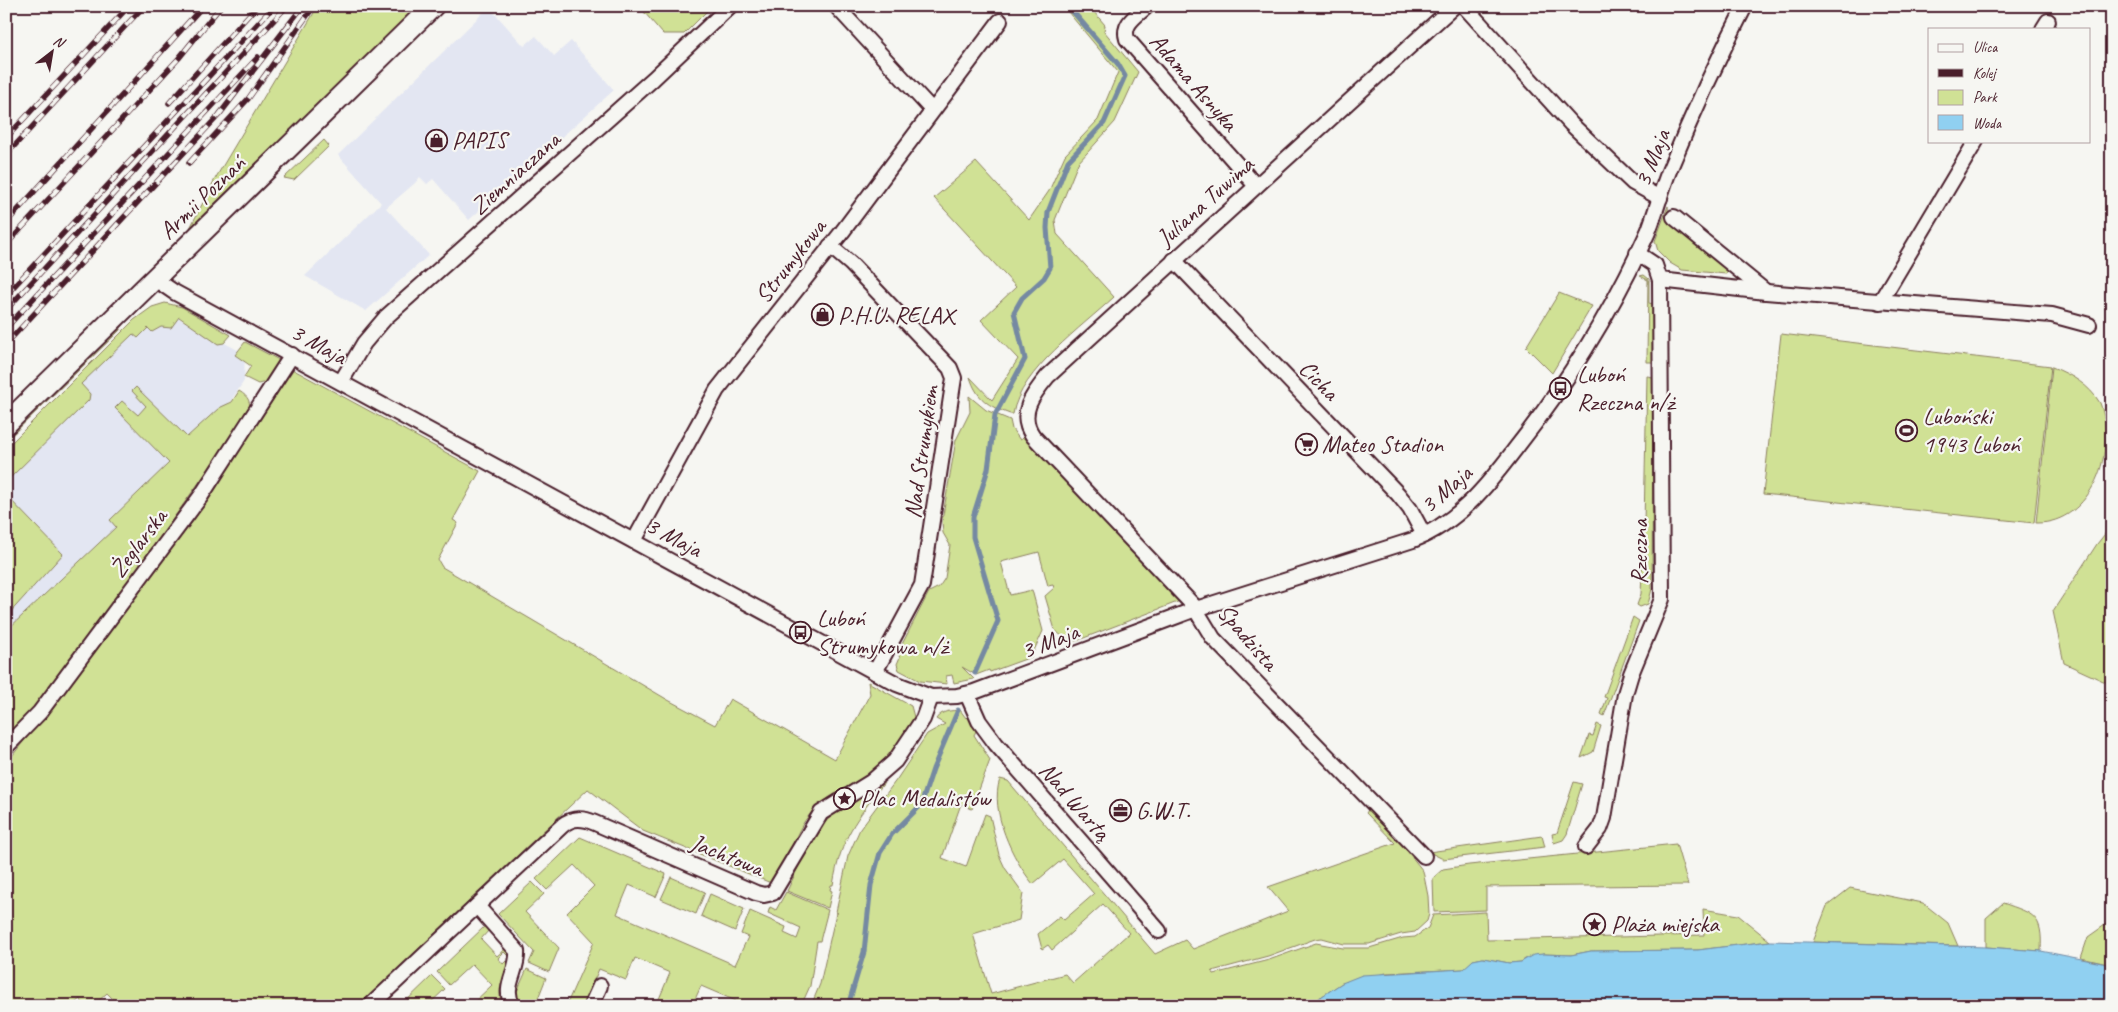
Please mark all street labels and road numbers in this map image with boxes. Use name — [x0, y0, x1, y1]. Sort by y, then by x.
street label: Adama Asnyka — [1143, 27, 1246, 138]
street label: Ziemniaczana — [464, 123, 568, 221]
street label: 3 Maja — [1627, 124, 1677, 191]
street label: Armii Poznań — [153, 147, 253, 245]
street label: Juliana Tuwima — [1149, 149, 1261, 253]
street label: Strumykowa — [748, 211, 834, 309]
street label: 3 Maja — [286, 317, 353, 372]
street label: Cicha — [1293, 353, 1346, 408]
street label: Nad Strumykiem — [897, 381, 945, 520]
street label: 3 Maja — [1414, 457, 1479, 520]
street label: Żeglarska — [103, 501, 175, 583]
street label: 3 Maja — [641, 510, 708, 565]
street label: Rzeczna — [1624, 518, 1654, 585]
street label: Spadzista — [1211, 597, 1287, 678]
street label: 3 Maja — [1017, 616, 1084, 666]
street label: Nad Wartą — [1033, 756, 1118, 847]
street label: Jachtowa — [685, 827, 770, 884]

